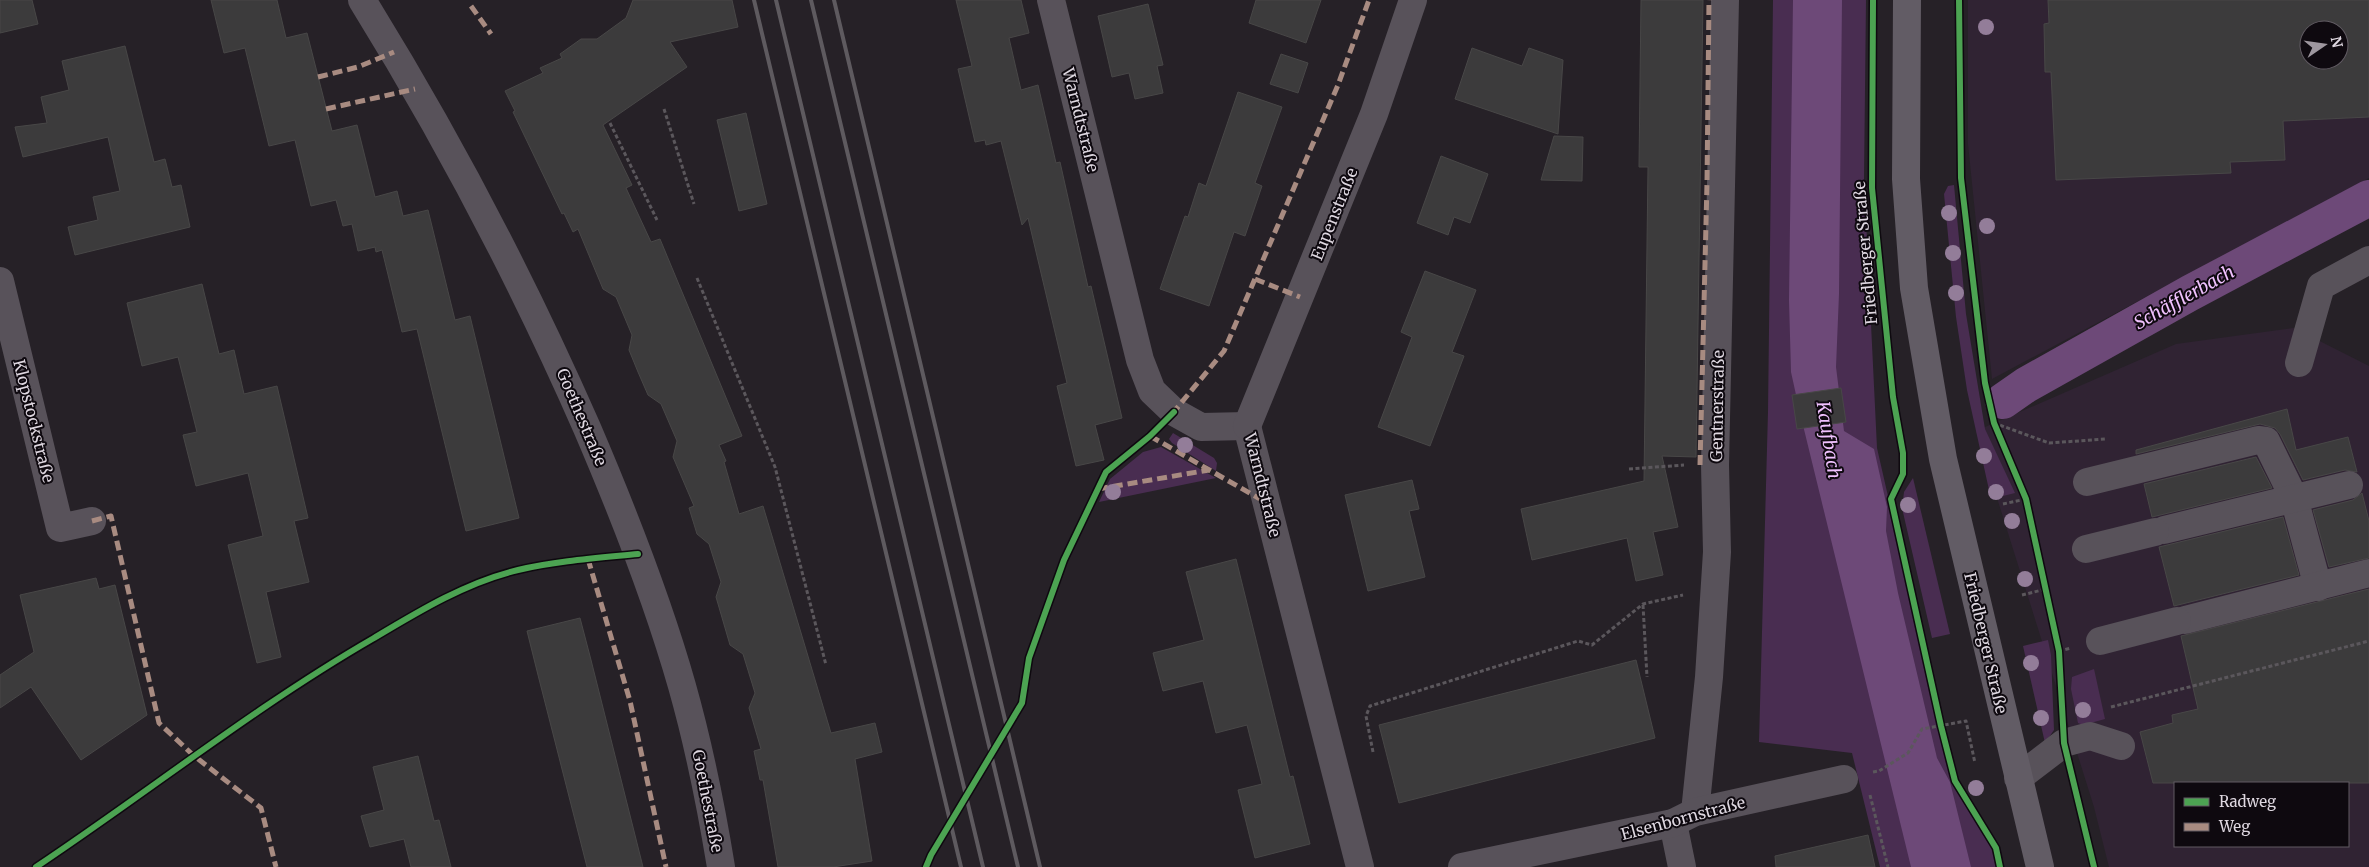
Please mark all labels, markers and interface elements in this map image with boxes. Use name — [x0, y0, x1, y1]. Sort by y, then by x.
north arrow — [2299, 20, 2349, 70]
text: N — [2327, 35, 2347, 49]
street label: Warndtstraße — [1058, 65, 1104, 174]
street label: Eupenstraße — [1306, 165, 1362, 263]
street label: Friedberger Straße — [1849, 180, 1881, 326]
water label: Schäfflerbach — [2130, 260, 2238, 334]
street label: Gentnerstraße — [1706, 350, 1728, 462]
street label: Klopstockstraße — [9, 357, 59, 485]
street label: Goethestraße — [552, 365, 612, 469]
water label: Kaufbach — [1811, 399, 1846, 480]
street label: Warndtstraße — [1240, 430, 1286, 539]
street label: Friedberger Straße — [1960, 570, 2012, 716]
street label: Goethestraße — [688, 748, 728, 854]
legend — [2174, 782, 2349, 847]
street label: Elsenbornstraße — [1619, 792, 1747, 844]
text: Radweg — [2219, 792, 2276, 811]
text: Weg — [2218, 817, 2250, 836]

